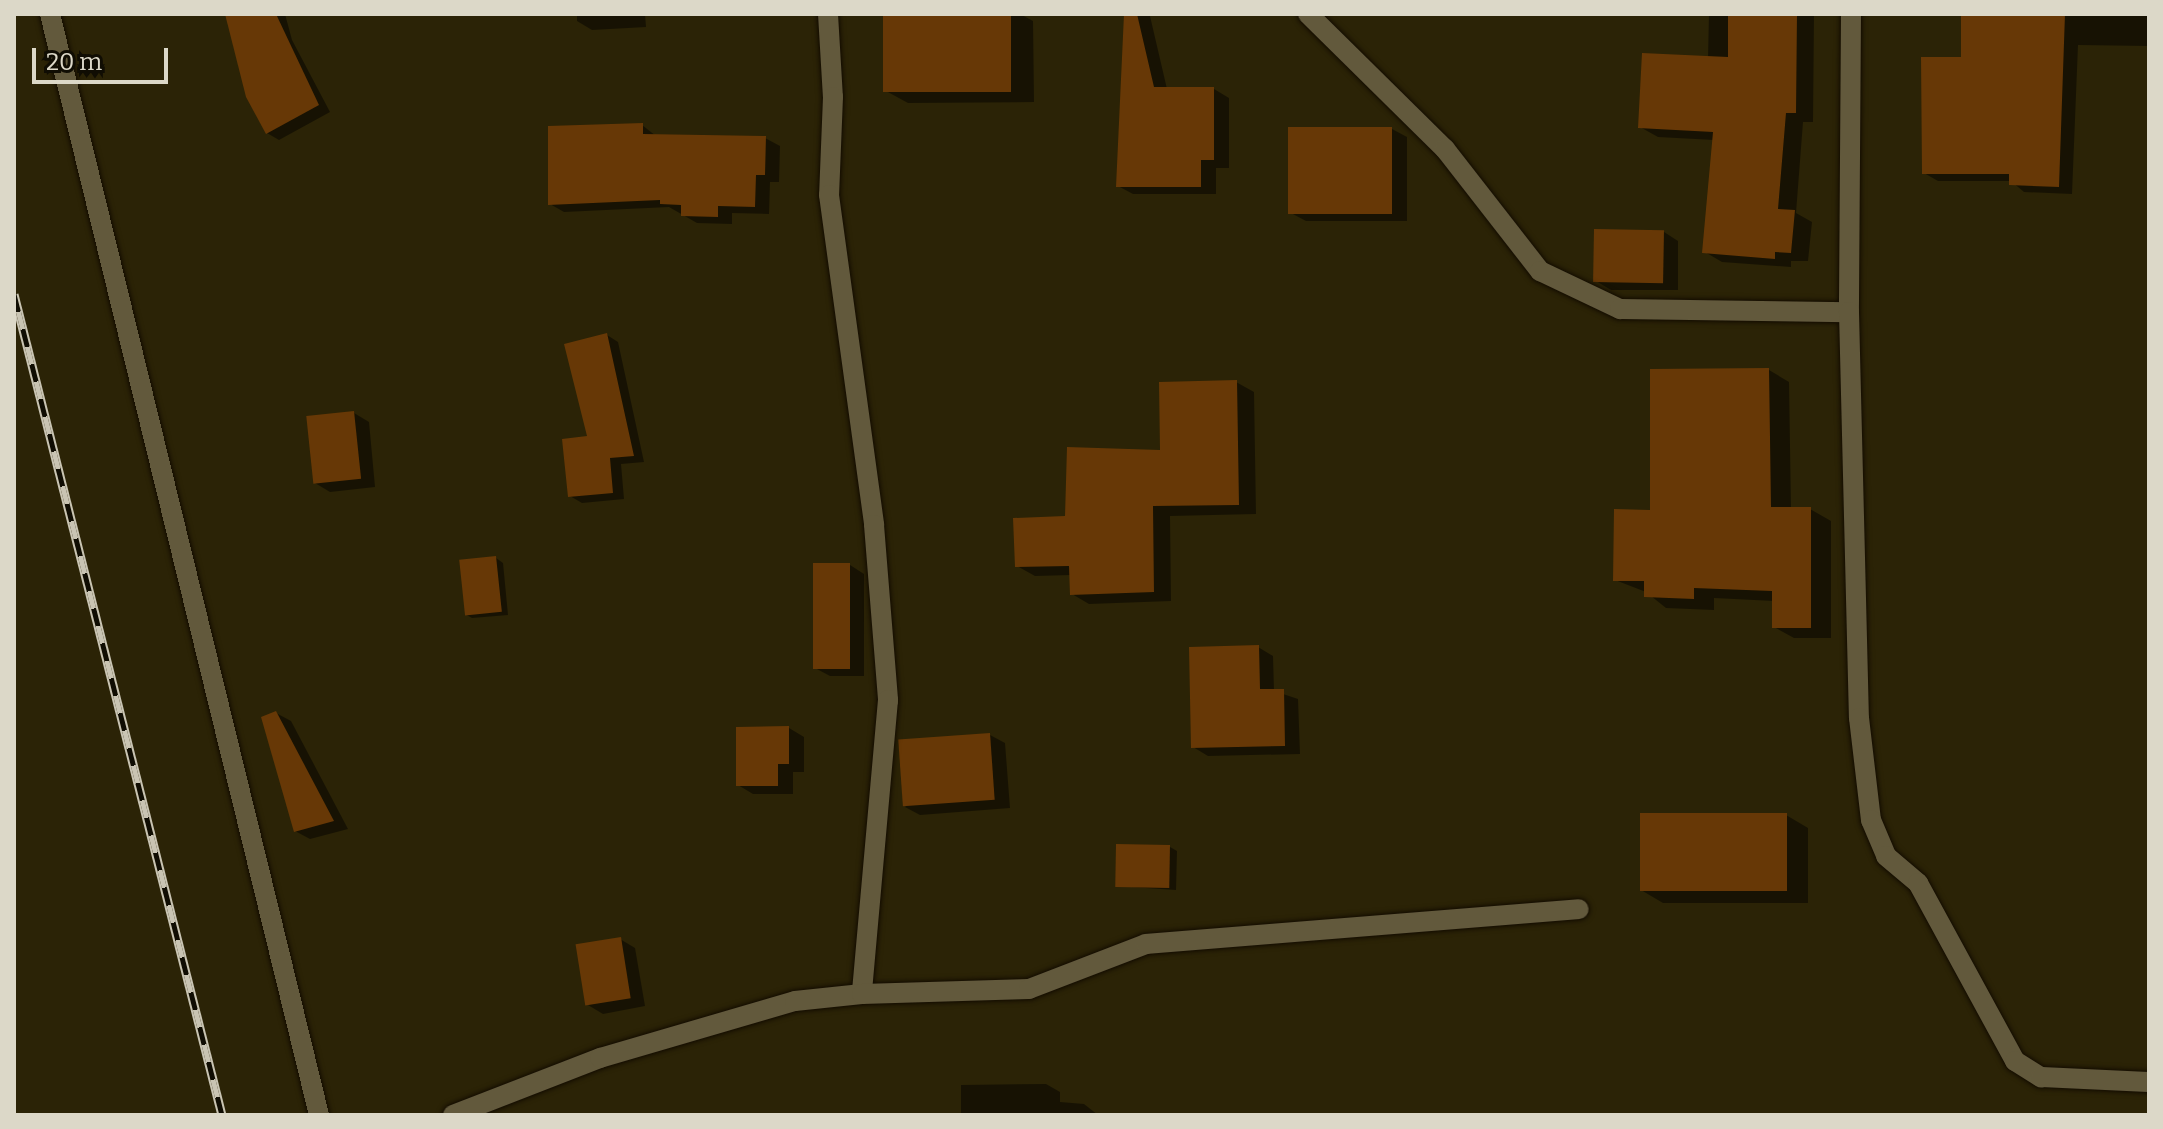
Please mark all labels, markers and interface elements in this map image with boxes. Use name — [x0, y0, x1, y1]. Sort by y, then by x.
scale bar — [36, 32, 172, 82]
text: 20 m — [46, 48, 102, 76]

